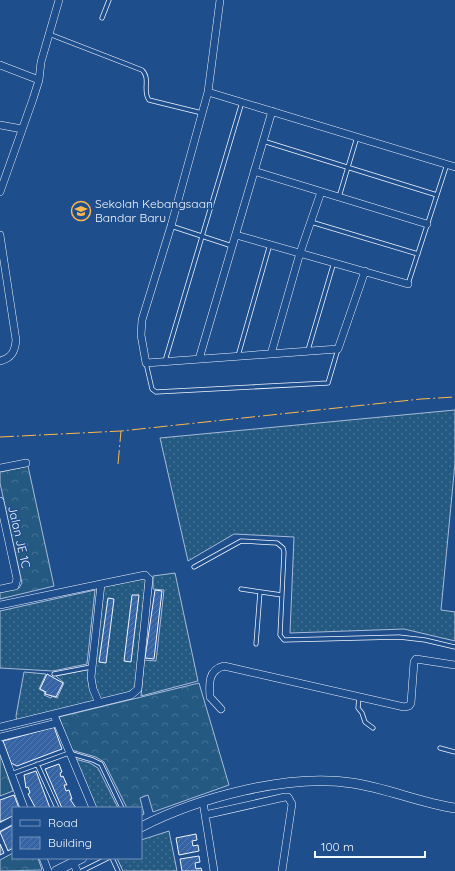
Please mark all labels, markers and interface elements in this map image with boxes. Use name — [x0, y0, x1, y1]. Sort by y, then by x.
place label: Sekolah Kebangsaan Bandar Baru — [95, 196, 213, 225]
school or university icon: Sekolah Kebangsaan Bandar Baru — [70, 200, 92, 222]
street label: Jalan JE 1C — [5, 504, 34, 570]
legend — [12, 807, 142, 859]
text: Road — [48, 815, 78, 830]
scale bar — [315, 833, 425, 859]
text: Building — [48, 835, 92, 850]
text: 100 m — [321, 839, 354, 854]

